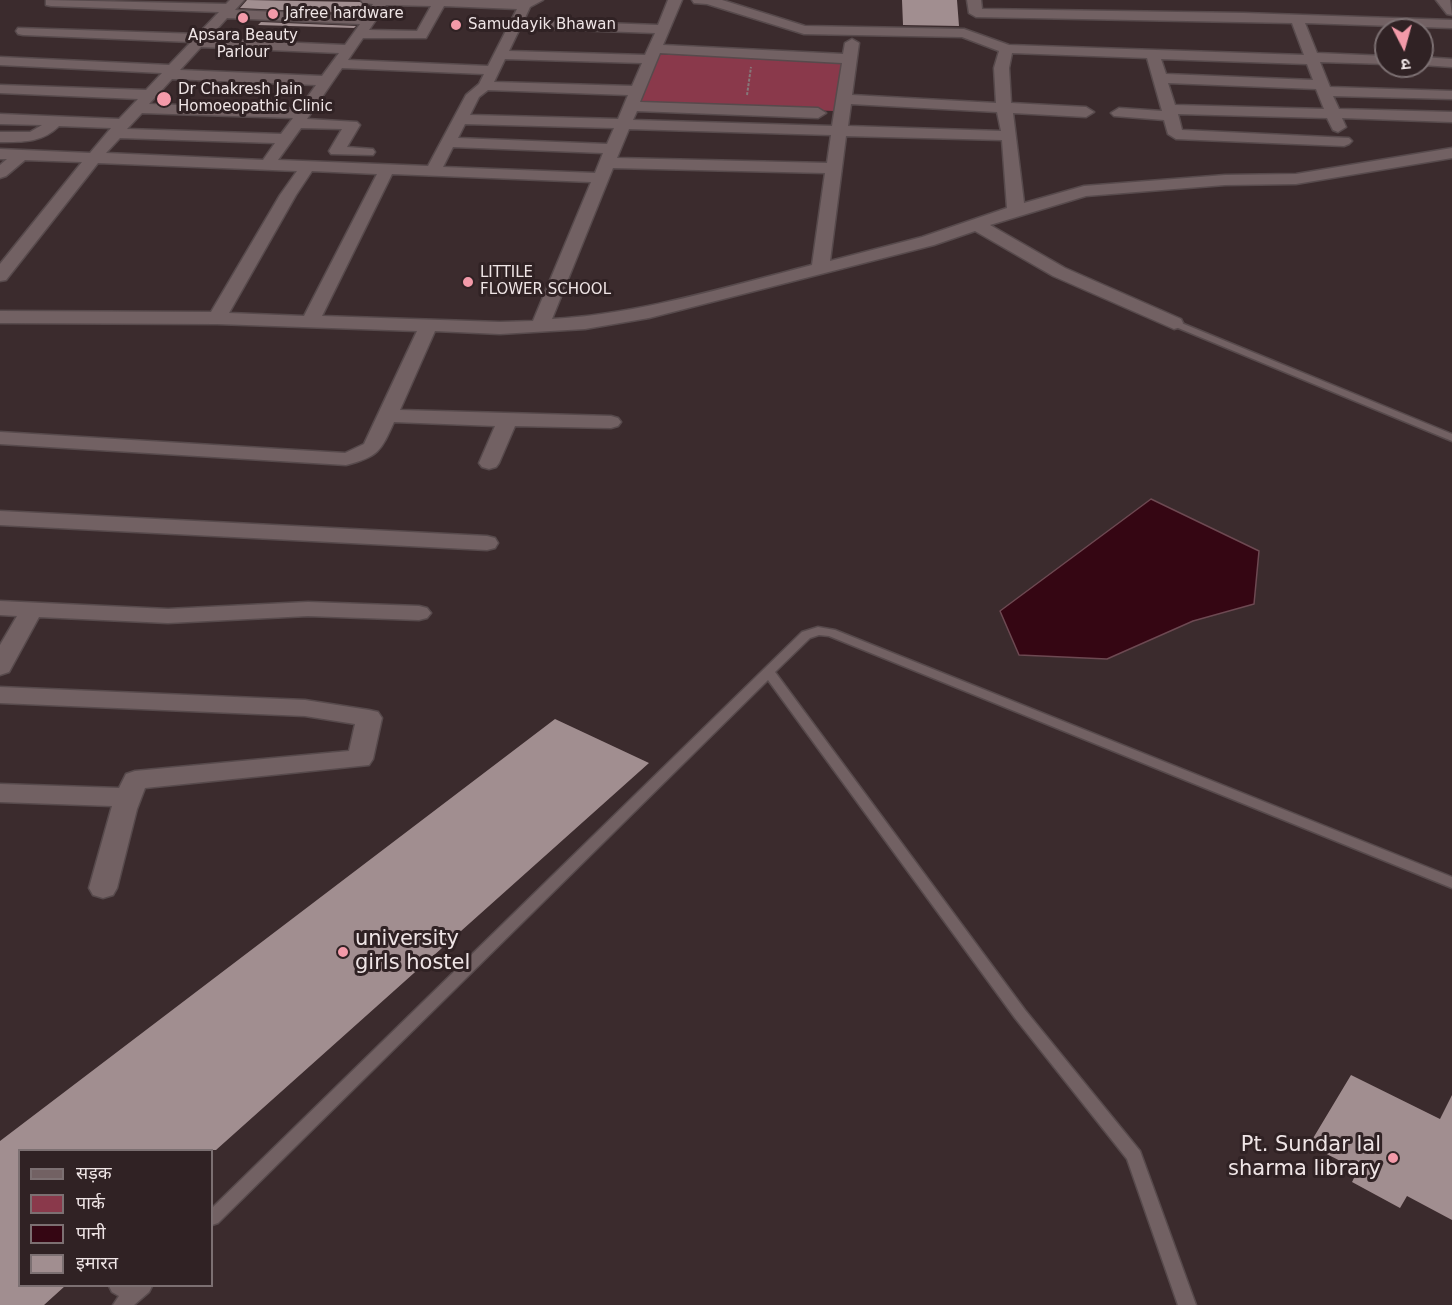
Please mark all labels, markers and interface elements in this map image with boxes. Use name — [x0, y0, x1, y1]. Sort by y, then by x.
place label: Jafree hardware — [285, 5, 404, 23]
marker: Jafree hardware — [266, 7, 280, 21]
marker: Apsara Beauty Parlour — [236, 11, 250, 25]
place label: Samudayik Bhawan — [468, 16, 616, 34]
marker: Samudayik Bhawan — [449, 18, 463, 32]
north arrow — [1374, 18, 1434, 78]
place label: Apsara Beauty Parlour — [188, 27, 298, 62]
text: उ — [1400, 54, 1411, 74]
place label: Dr Chakresh Jain Homoeopathic Clinic — [178, 81, 333, 116]
marker: Dr Chakresh Jain Homoeopathic Clinic — [155, 90, 173, 108]
place label: LITTILE FLOWER SCHOOL — [480, 264, 611, 299]
marker: LITTILE FLOWER SCHOOL — [461, 275, 475, 289]
place label: university girls hostel — [355, 927, 470, 977]
marker: university girls hostel — [336, 945, 350, 959]
place label: Pt. Sundar lal sharma library — [1228, 1133, 1381, 1183]
legend — [18, 1149, 213, 1287]
marker: Pt. Sundar lal sharma library — [1386, 1151, 1400, 1165]
text: सड़क — [76, 1162, 112, 1183]
text: पार्क — [76, 1192, 105, 1213]
text: पानी — [76, 1222, 106, 1243]
text: इमारत — [76, 1252, 118, 1273]

